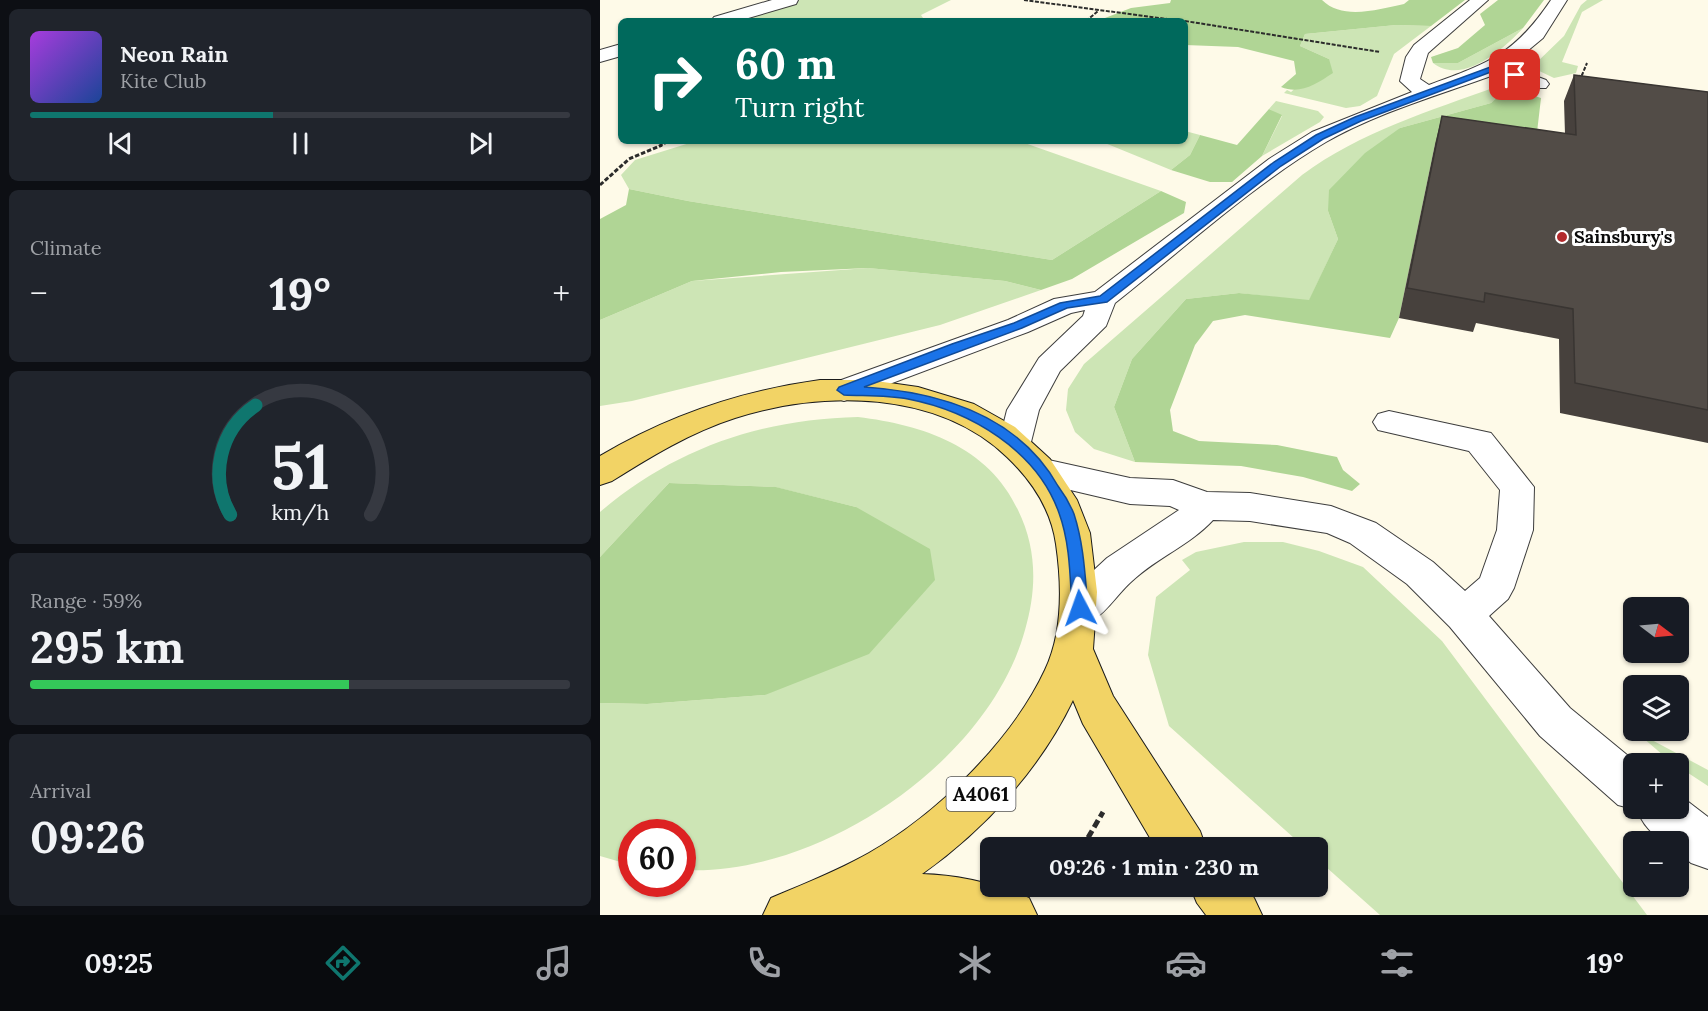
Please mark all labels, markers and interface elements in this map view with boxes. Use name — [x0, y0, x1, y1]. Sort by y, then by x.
text: 60 m — [735, 37, 836, 91]
text: Neon Rain — [120, 40, 228, 68]
icon: right — [636, 42, 714, 120]
pin — [1489, 49, 1540, 100]
icon: arrive — [1498, 58, 1531, 91]
text: Kite Club — [120, 68, 206, 93]
text: Turn right — [735, 90, 864, 124]
icon: previous — [104, 127, 137, 160]
icon: pause — [284, 127, 317, 160]
icon: next — [464, 127, 497, 160]
place label: Sainsbury's — [1574, 225, 1673, 248]
marker: Sainsbury's — [1555, 230, 1569, 244]
text: Climate — [30, 235, 102, 260]
text: 19° — [269, 265, 331, 322]
text: − — [30, 272, 48, 314]
text: + — [552, 272, 570, 314]
text: 51 — [270, 426, 330, 506]
text: km/h — [271, 498, 329, 526]
position arrow — [1048, 576, 1112, 640]
text: Range · 59% — [30, 588, 142, 613]
north arrow — [1623, 597, 1689, 663]
map controls — [1623, 597, 1689, 897]
text: 295 km — [30, 618, 184, 675]
button: layers — [1623, 675, 1689, 741]
button: + — [1623, 753, 1689, 819]
road number: A4061 — [946, 777, 1016, 811]
text: Arrival — [30, 778, 91, 803]
text: 09:26 — [30, 808, 146, 865]
speed limit sign: 60 — [618, 819, 696, 897]
button: − — [1623, 831, 1689, 897]
text: 09:26 · 1 min · 230 m — [1049, 853, 1259, 881]
icon: directions — [322, 942, 364, 984]
icon: music — [533, 942, 575, 984]
icon: phone — [743, 942, 785, 984]
icon: climate — [954, 942, 996, 984]
icon: car — [1165, 942, 1207, 984]
icon: filters — [1376, 942, 1418, 984]
text: 09:25 — [84, 946, 153, 980]
text: 19° — [1587, 946, 1623, 980]

